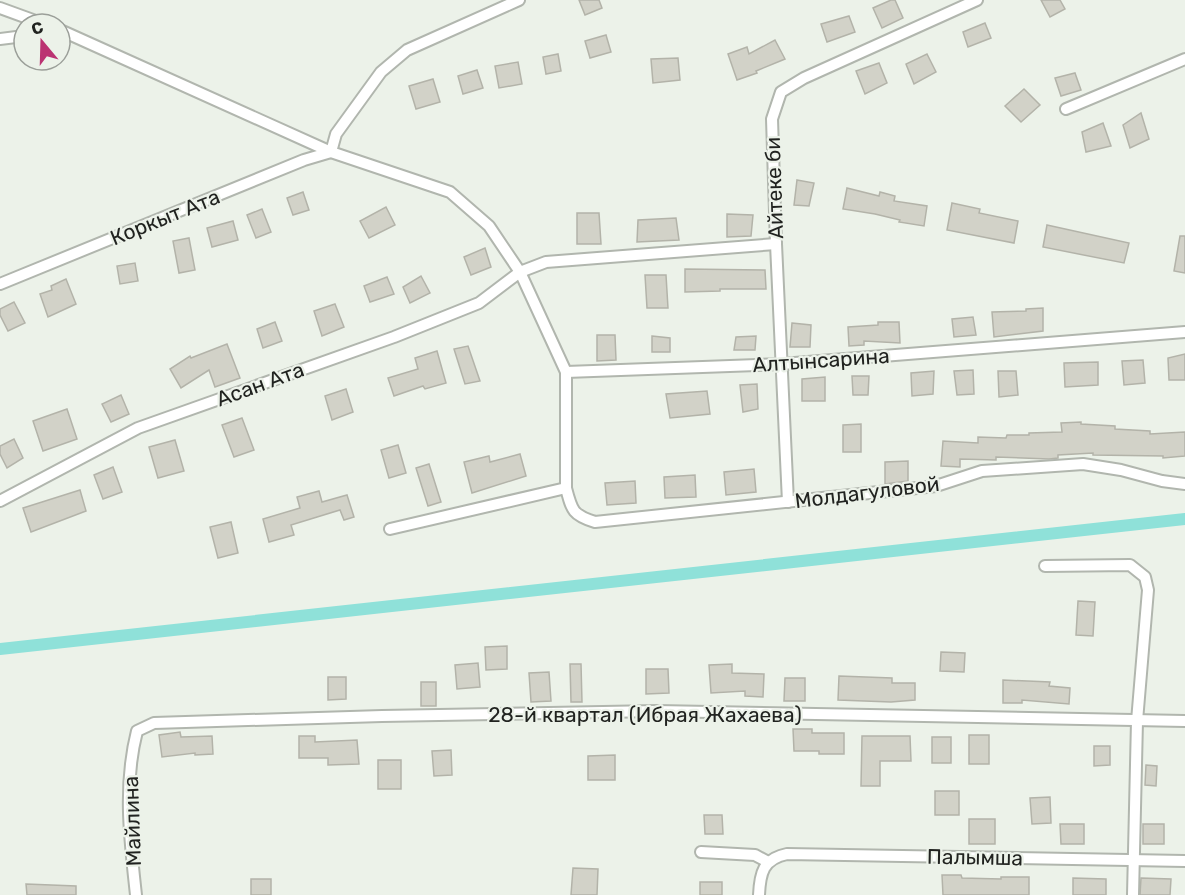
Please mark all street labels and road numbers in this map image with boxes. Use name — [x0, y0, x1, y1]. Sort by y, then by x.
street label: Айтеке би — [760, 137, 788, 239]
street label: Коркыт Ата — [107, 184, 223, 250]
street label: Алтынсарина — [752, 343, 890, 377]
street label: Асан Ата — [213, 357, 307, 411]
street label: Молдагуловой — [793, 471, 941, 513]
street label: 28-й квартал (Ибрая Жахаева) — [488, 702, 802, 727]
street label: Майлина — [118, 775, 146, 867]
street label: Палымша — [927, 844, 1023, 870]

